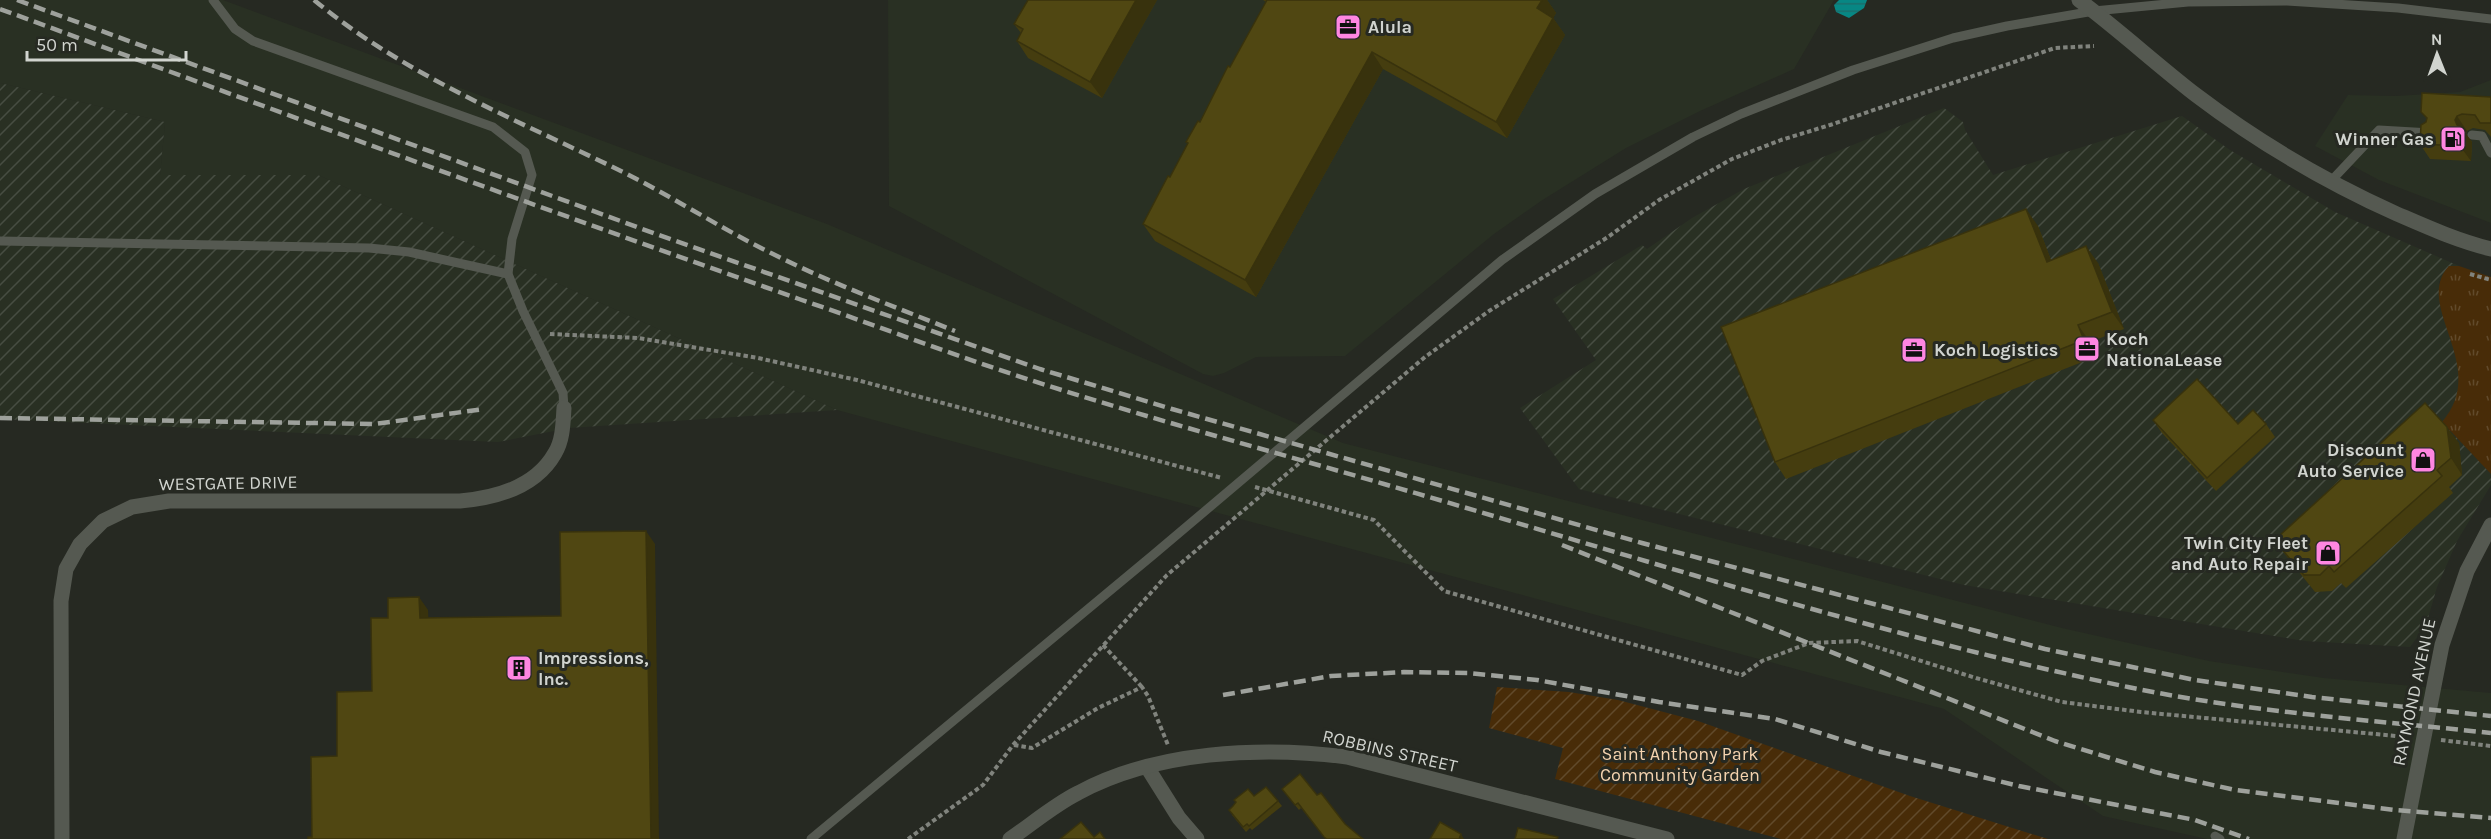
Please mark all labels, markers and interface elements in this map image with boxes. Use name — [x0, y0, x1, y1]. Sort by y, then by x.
office icon: Alula — [1333, 12, 1363, 42]
place label: Alula — [1368, 16, 1412, 38]
scale bar — [27, 24, 186, 62]
north arrow — [2407, 24, 2467, 84]
text: N — [2431, 30, 2443, 49]
text: 50 m — [36, 34, 78, 56]
fuel station icon: Winner Gas — [2438, 124, 2468, 154]
place label: Winner Gas — [2335, 128, 2434, 150]
place label: Koch NationaLease — [2106, 328, 2222, 371]
office icon: Koch NationaLease — [2072, 334, 2102, 364]
office icon: Koch Logistics — [1899, 335, 1929, 365]
place label: Koch Logistics — [1934, 339, 2058, 361]
place label: Discount Auto Service — [2297, 439, 2404, 482]
shop icon: Discount Auto Service — [2408, 445, 2438, 475]
street label: WESTGATE DRIVE — [158, 471, 298, 495]
place label: Twin City Fleet and Auto Repair — [2171, 532, 2308, 575]
shop icon: Twin City Fleet and Auto Repair — [2313, 538, 2343, 568]
street label: RAYMOND AVENUE — [2388, 616, 2440, 768]
place label: Impressions, Inc. — [538, 647, 649, 690]
building icon: Impressions, Inc. — [504, 653, 534, 683]
street label: ROBBINS STREET — [1320, 725, 1460, 777]
park label: Saint Anthony Park Community Garden — [1600, 743, 1760, 786]

